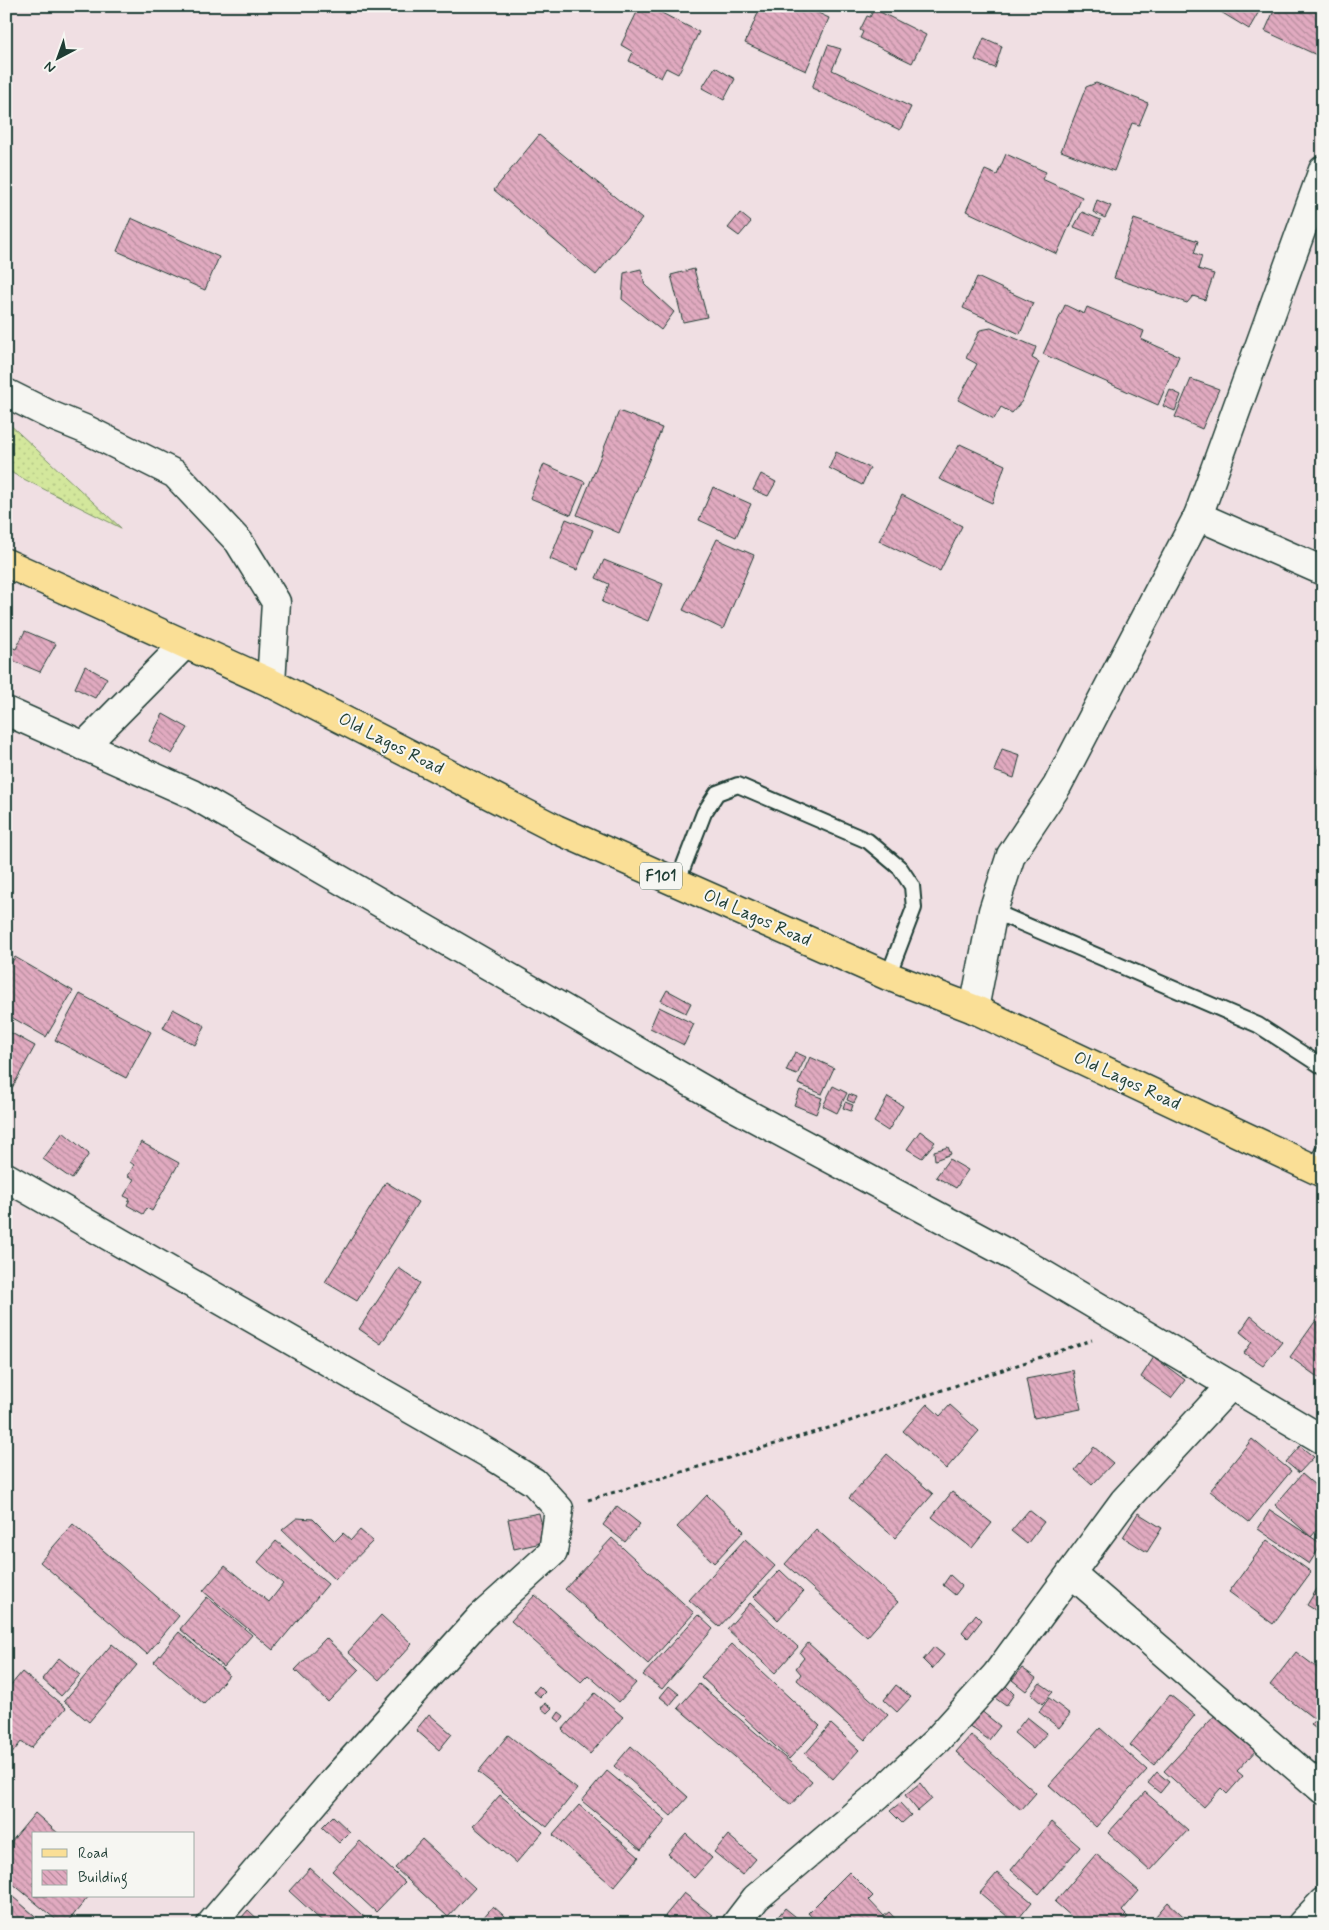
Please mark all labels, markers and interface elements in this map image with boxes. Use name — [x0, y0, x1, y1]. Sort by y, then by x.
north arrow — [32, 32, 82, 82]
text: N — [41, 57, 60, 77]
street label: Old Lagos Road — [334, 707, 448, 781]
road number: F101 — [640, 862, 682, 889]
street label: Old Lagos Road — [699, 884, 815, 952]
street label: Old Lagos Road — [1070, 1046, 1184, 1116]
legend — [32, 1832, 195, 1898]
text: Road — [78, 1844, 108, 1864]
text: Building — [78, 1868, 128, 1889]

